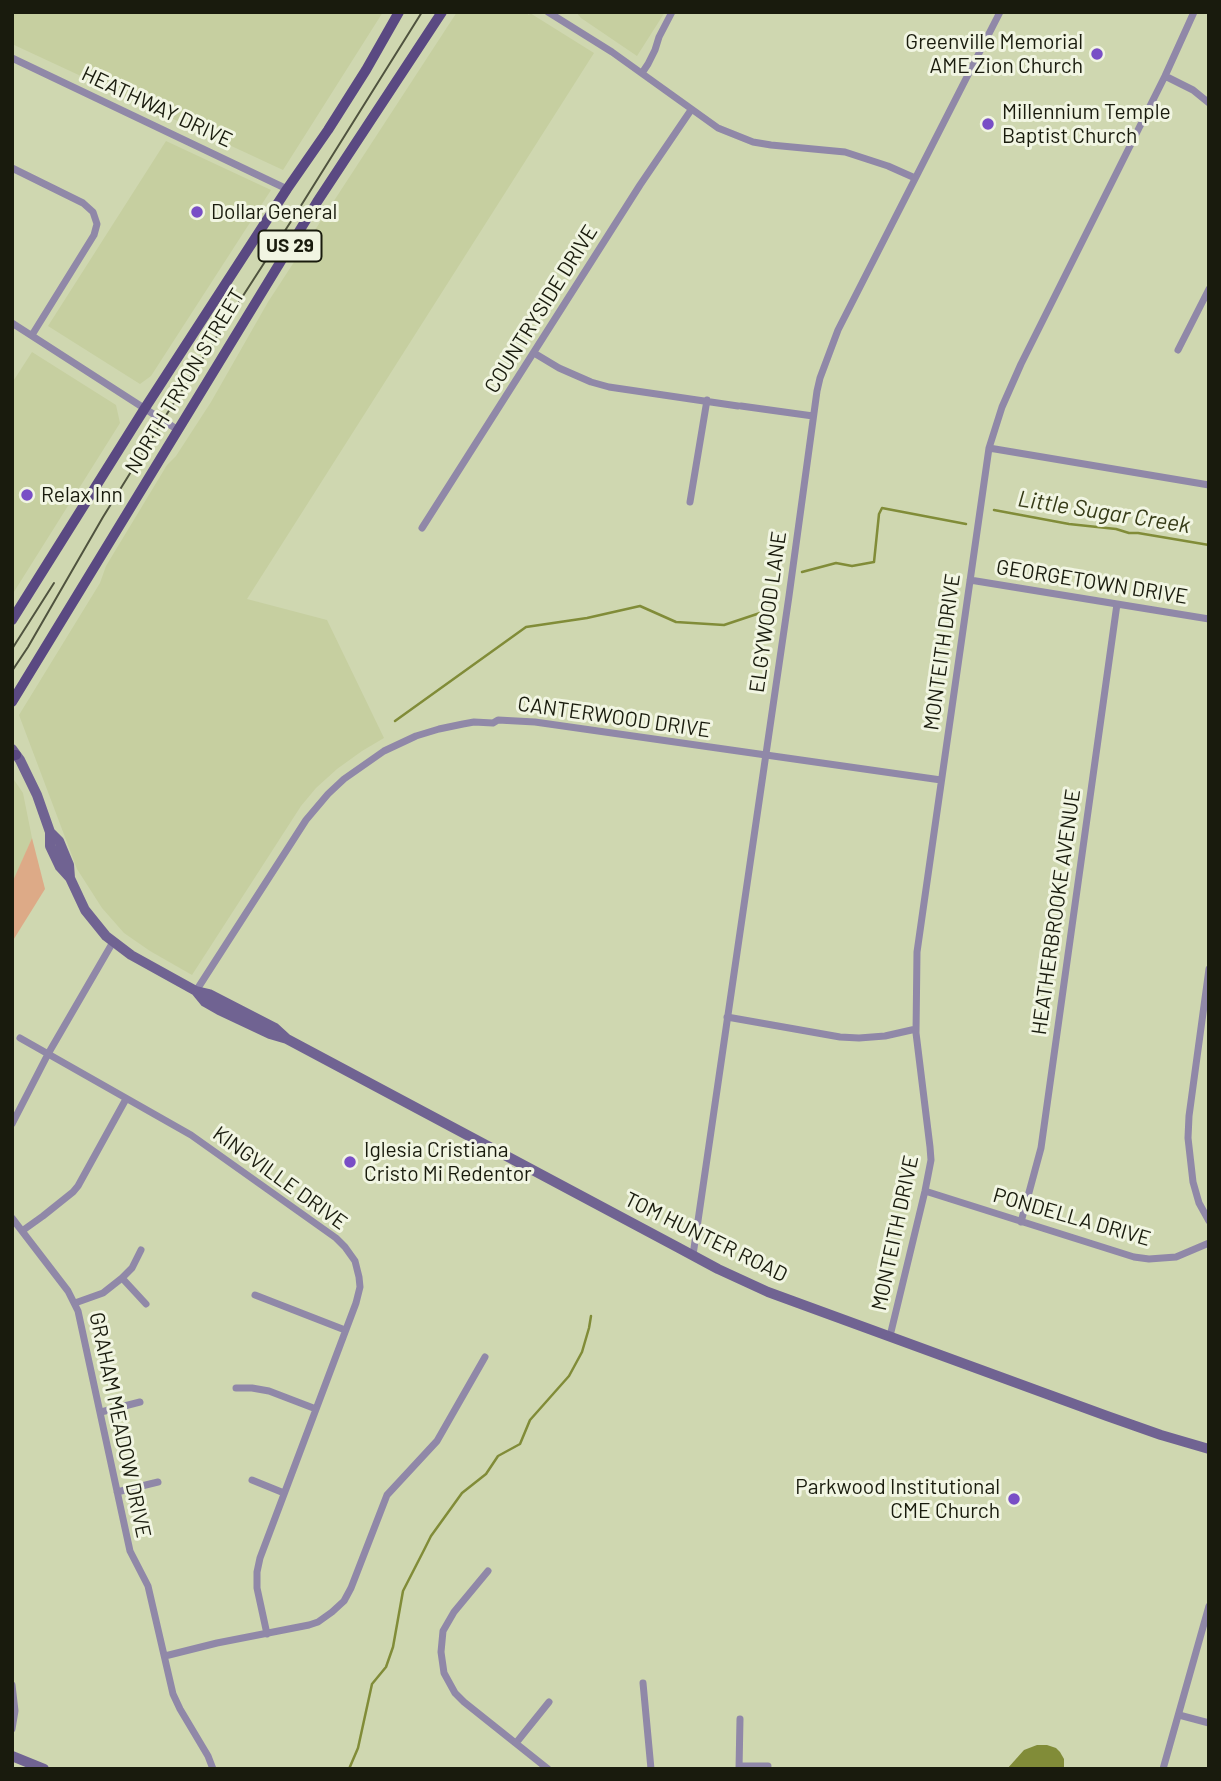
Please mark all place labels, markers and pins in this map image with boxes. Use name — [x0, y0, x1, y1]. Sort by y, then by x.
place label: Greenville Memorial AME Zion Church — [905, 29, 1083, 79]
marker: Greenville Memorial AME Zion Church — [1089, 46, 1105, 62]
place label: Millennium Temple Baptist Church — [1002, 99, 1171, 149]
marker: Millennium Temple Baptist Church — [980, 116, 996, 132]
place label: Dollar General — [211, 199, 337, 225]
marker: Dollar General — [189, 204, 205, 220]
place label: Relax Inn — [41, 482, 123, 508]
marker: Relax Inn — [19, 487, 35, 503]
place label: Iglesia Cristiana Cristo Mi Redentor — [364, 1137, 532, 1187]
marker: Iglesia Cristiana Cristo Mi Redentor — [342, 1154, 358, 1170]
place label: Parkwood Institutional CME Church — [795, 1474, 1000, 1524]
marker: Parkwood Institutional CME Church — [1006, 1491, 1022, 1507]

